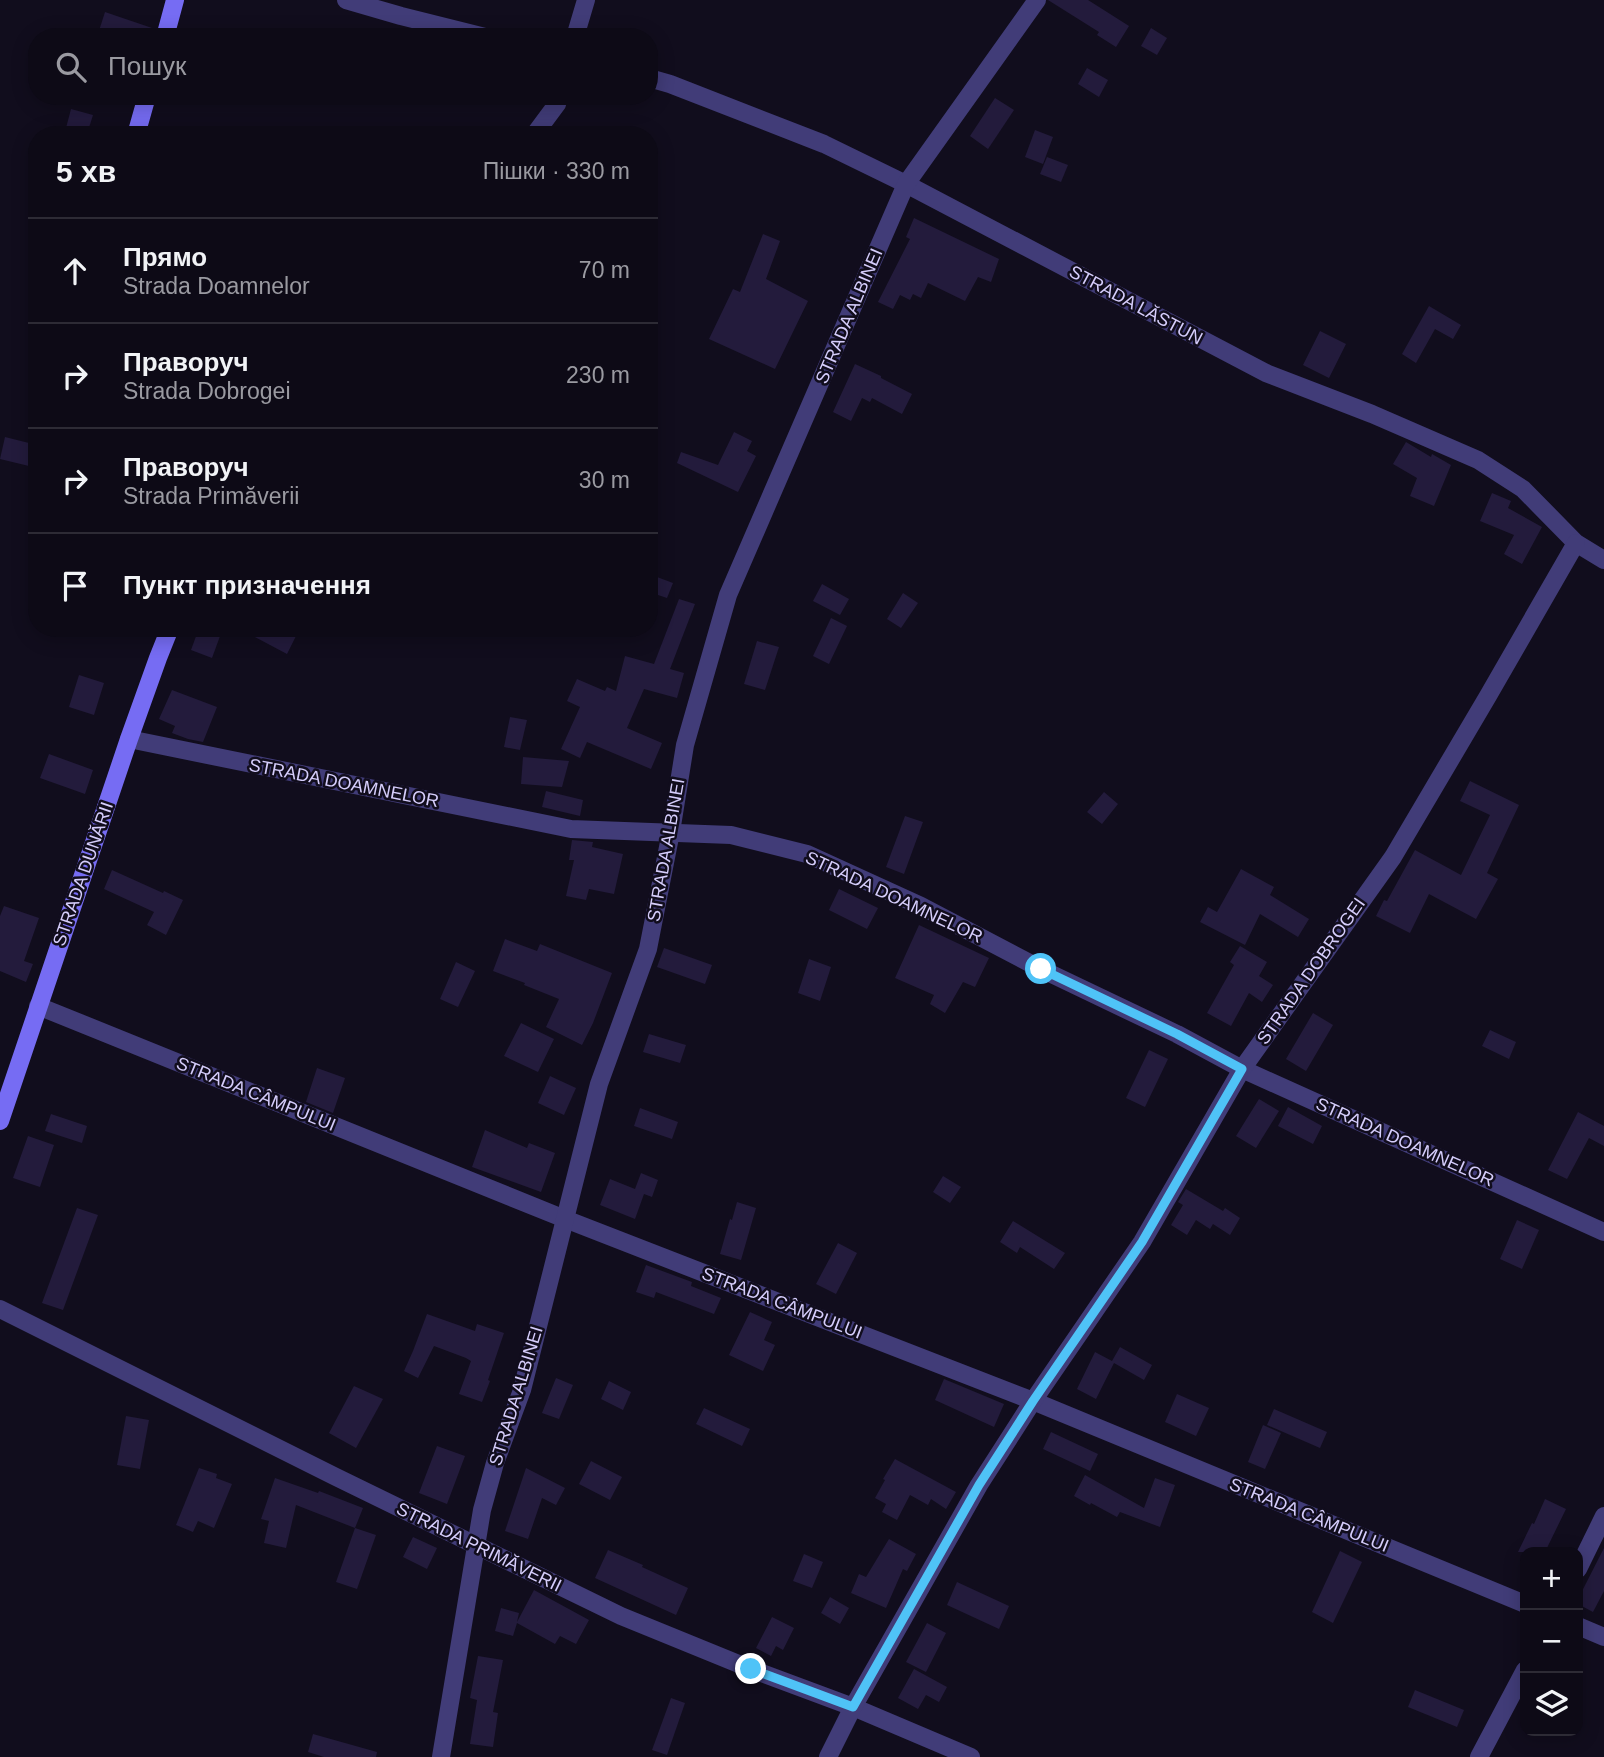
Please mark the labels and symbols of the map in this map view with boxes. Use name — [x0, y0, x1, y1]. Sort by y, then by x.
street label: STRADA ALBINEI — [811, 245, 887, 387]
street label: STRADA LĂSTUN — [1066, 261, 1206, 349]
street label: STRADA DOAMNELOR — [247, 755, 441, 811]
street label: STRADA ALBINEI — [644, 777, 688, 923]
street label: STRADA DUNĂRII — [49, 799, 117, 949]
street label: STRADA DOAMNELOR — [802, 847, 986, 947]
street label: STRADA DOBROGEI — [1253, 894, 1369, 1048]
route start — [1025, 953, 1056, 984]
street label: STRADA CÂMPULUI — [173, 1053, 339, 1135]
street label: STRADA DOAMNELOR — [1313, 1094, 1497, 1190]
street label: STRADA CÂMPULUI — [699, 1263, 865, 1343]
street label: STRADA ALBINEI — [485, 1324, 547, 1468]
street label: STRADA CÂMPULUI — [1226, 1474, 1392, 1556]
street label: STRADA PRIMĂVERII — [393, 1498, 565, 1596]
route end — [735, 1653, 766, 1684]

